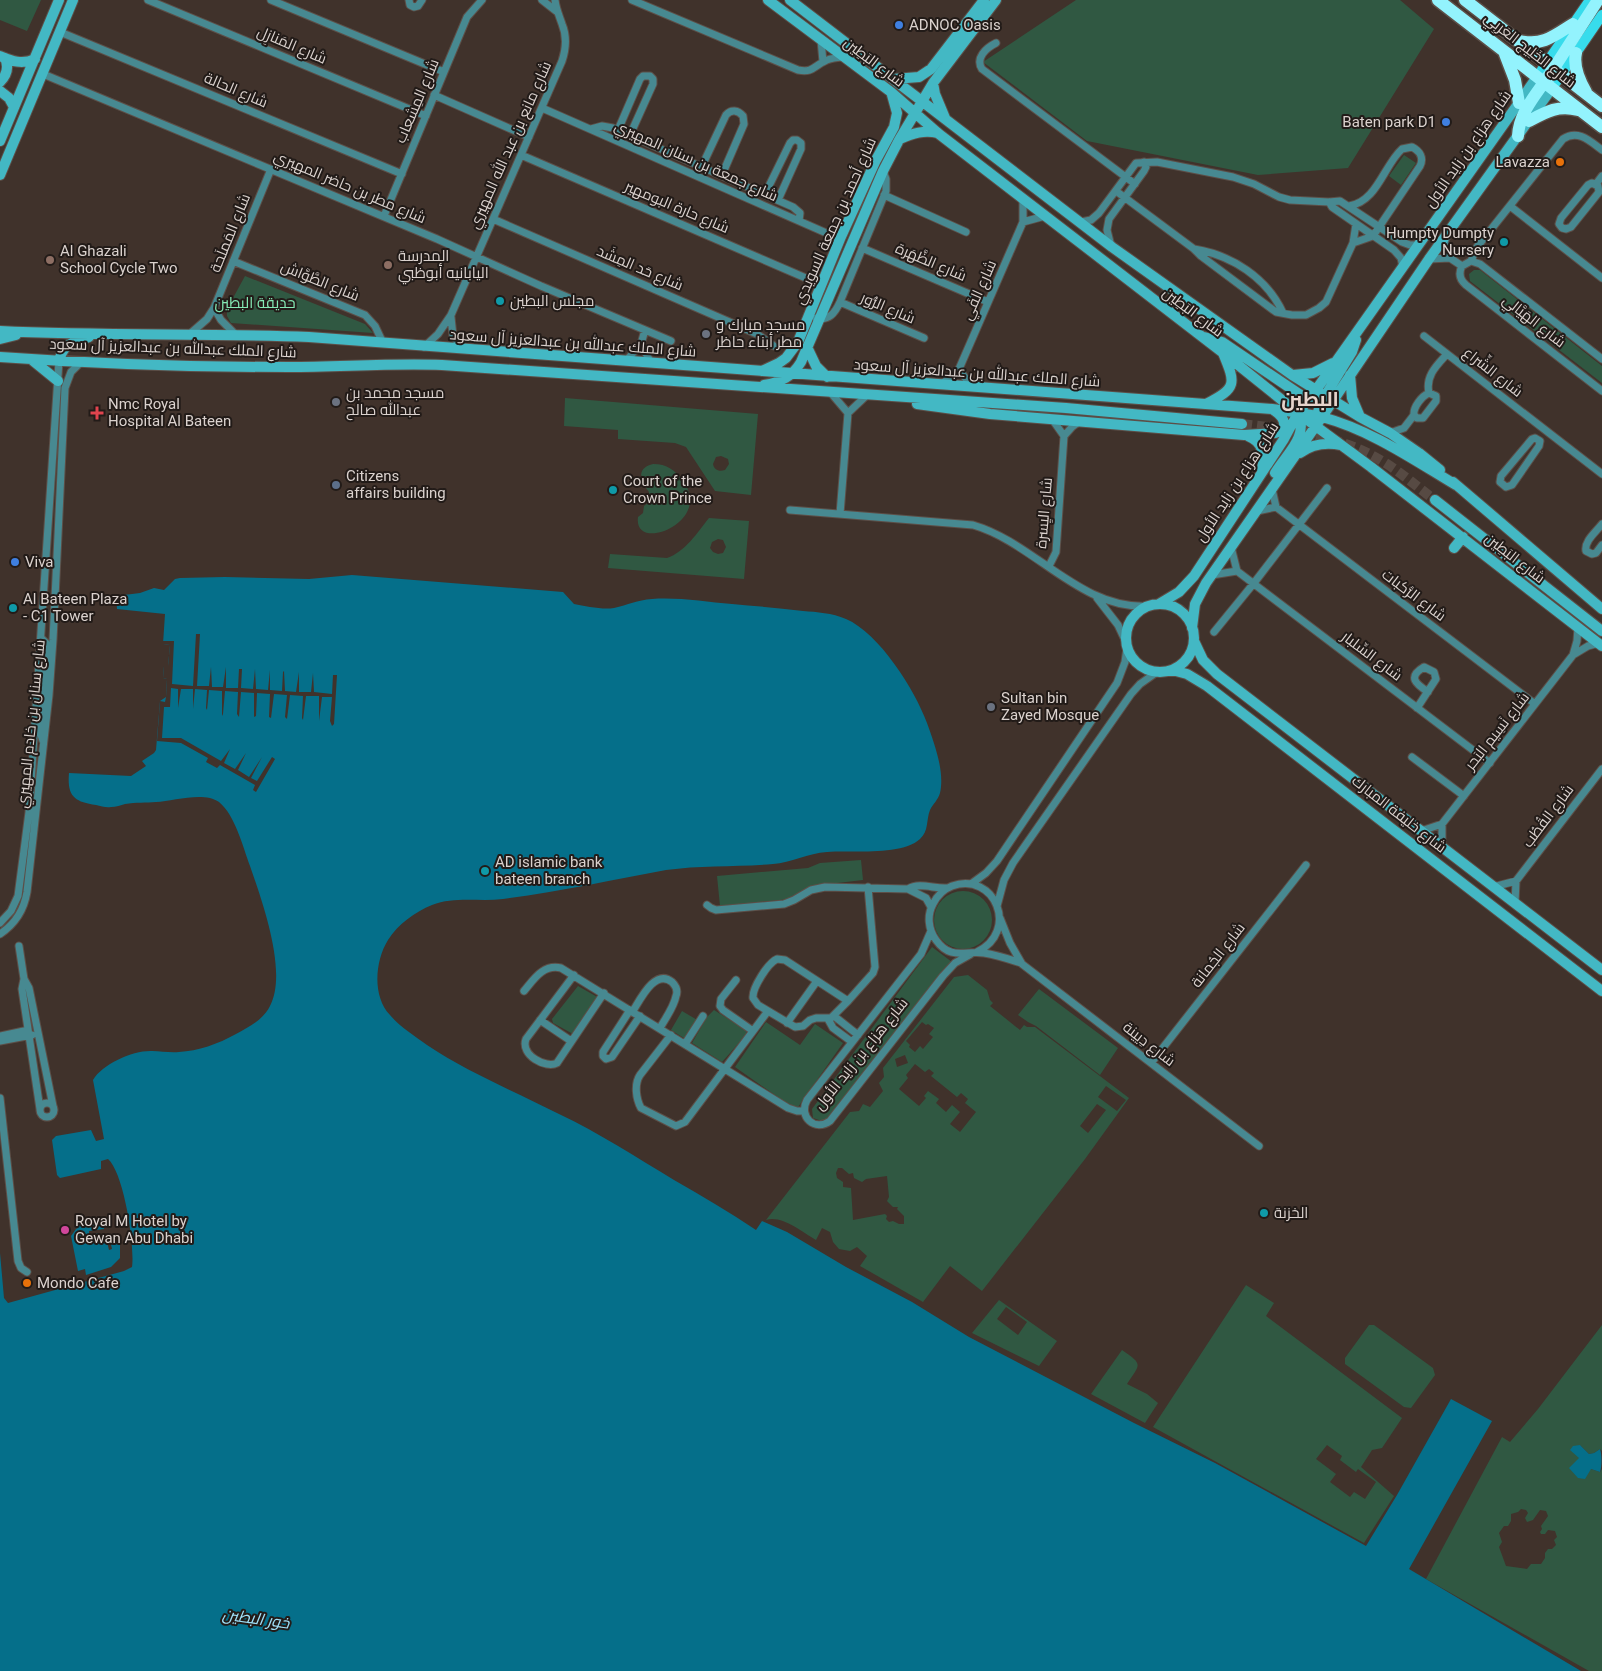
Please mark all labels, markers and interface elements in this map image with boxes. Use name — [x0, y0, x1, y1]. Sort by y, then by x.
street label: شارع الخَلِيج العَربِي — [1479, 9, 1580, 94]
place label: ADNOC Oasis — [909, 16, 1001, 34]
marker: ADNOC Oasis — [893, 19, 905, 31]
street label: شارع المَنازِل — [254, 22, 330, 70]
street label: شارع البَطِين — [839, 33, 908, 92]
street label: شارع المِشعاب — [391, 56, 445, 147]
street label: شارع مانع بن عبد الله المهيري — [464, 58, 558, 233]
street label: شارع الحالة — [201, 69, 270, 113]
street label: شارع هزاع بن زايد الأول — [1421, 87, 1517, 212]
place label: Baten park D1 — [1342, 113, 1436, 131]
marker: Baten park D1 — [1440, 116, 1452, 128]
street label: شارع جمعة بن سنان المهيري — [610, 117, 780, 208]
street label: شارع أحمد بن جمعة السويدي — [789, 134, 883, 308]
street label: شارع مطر بن حاضر المهيري — [270, 147, 429, 230]
place label: Lavazza — [1496, 153, 1550, 171]
marker: Lavazza — [1554, 156, 1566, 168]
street label: شارع حارة البومهير — [620, 177, 732, 239]
street label: شارع المَملَحة — [206, 191, 256, 276]
place label: Humpty Dumpty Nursery — [1386, 224, 1494, 259]
marker: Humpty Dumpty Nursery — [1498, 236, 1510, 248]
street label: شارع الظَّهَرة — [892, 238, 969, 287]
street label: شارع حَد المِشَد — [593, 241, 686, 296]
place label: Al Ghazali School Cycle Two — [60, 242, 178, 277]
place label: المدرسة اليابانيه أبوظبي — [398, 247, 489, 285]
marker: Al Ghazali School Cycle Two — [44, 254, 56, 266]
street label: شارع الطَّوَّاش — [277, 257, 362, 307]
street label: شارع الفَي — [958, 257, 1003, 324]
marker: المدرسة اليابانيه أبوظبي — [382, 259, 394, 271]
street label: شارع البَطِين — [1158, 283, 1227, 342]
street label: شارع الزُّور — [856, 288, 918, 329]
street label: شارع الهَيَّالي — [1497, 291, 1569, 354]
place label: مجلس البطين — [510, 292, 594, 311]
park label: حديقة البطين — [214, 294, 296, 313]
marker: مجلس البطين — [494, 295, 506, 307]
place label: مسجد مبارك و مطر أبناء حاظر — [715, 316, 805, 351]
street label: شارع الملك عبدالله بن عبدالعزيز آل سعود — [449, 324, 697, 363]
marker: مسجد مبارك و مطر أبناء حاظر — [700, 328, 712, 340]
street label: شارع الملك عبدالله بن عبدالعزيز آل سعود — [49, 334, 297, 363]
street label: شارع الشِّراع — [1458, 340, 1528, 402]
street label: شارع الملك عبدالله بن عبدالعزيز آل سعود — [853, 354, 1101, 393]
place label: مسجد محمد بن عبدالله صالح — [346, 384, 444, 421]
district label: البطين — [1281, 387, 1339, 411]
place label: Nmc Royal Hospital Al Bateen — [108, 395, 231, 430]
marker: مسجد محمد بن عبدالله صالح — [330, 396, 342, 408]
marker: Nmc Royal Hospital Al Bateen — [90, 406, 104, 420]
street label: شارع هزاع بن زايد الأول — [1192, 419, 1284, 546]
place label: Citizens affairs building — [346, 467, 446, 502]
place label: Court of the Crown Prince — [623, 472, 712, 507]
street label: شارع اليِسرة — [1032, 477, 1058, 549]
marker: Citizens affairs building — [330, 479, 342, 491]
marker: Court of the Crown Prince — [607, 484, 619, 496]
street label: شارع البَطِين — [1480, 529, 1549, 589]
place label: Viva — [25, 553, 54, 571]
marker: Viva — [9, 556, 21, 568]
street label: شارع الرُّكبات — [1377, 565, 1450, 627]
place label: Al Bateen Plaza - C1 Tower — [23, 590, 127, 625]
marker: Al Bateen Plaza - C1 Tower — [7, 602, 19, 614]
street label: شارع السِّلبار — [1336, 627, 1406, 686]
street label: شارع سنان بن خادم المهيري — [13, 639, 52, 810]
street label: شارع نَسِيم البَحر — [1460, 688, 1535, 776]
place label: Sultan bin Zayed Mosque — [1001, 689, 1099, 724]
marker: Sultan bin Zayed Mosque — [985, 701, 997, 713]
street label: شارع خليفة المبارك — [1347, 772, 1450, 858]
street label: شارع القُطُب — [1518, 781, 1579, 852]
place label: AD islamic bank bateen branch — [495, 853, 603, 888]
marker: AD islamic bank bateen branch — [479, 865, 491, 877]
street label: شارع الجُمانة — [1187, 919, 1250, 992]
street label: شارع هزاع بن زايد الأول — [810, 994, 913, 1115]
street label: شارع دِيينة — [1118, 1018, 1179, 1072]
place label: الخزنة — [1274, 1204, 1308, 1222]
marker: الخزنة — [1258, 1207, 1270, 1219]
place label: Royal M Hotel by Gewan Abu Dhabi — [75, 1212, 193, 1247]
marker: Royal M Hotel by Gewan Abu Dhabi — [59, 1224, 71, 1236]
place label: Mondo Cafe — [37, 1274, 119, 1292]
marker: Mondo Cafe — [21, 1277, 33, 1289]
water label: خور البطين — [221, 1604, 292, 1633]

